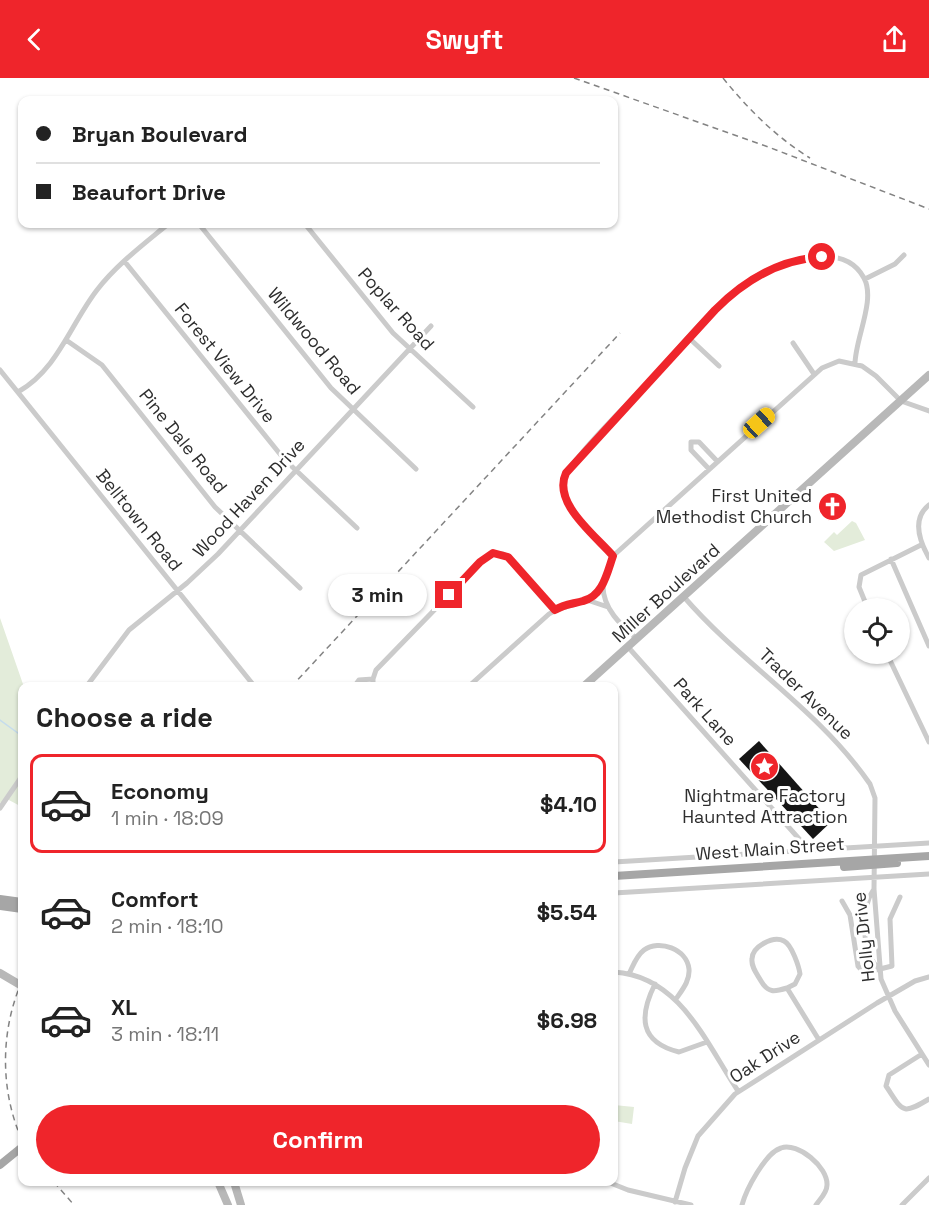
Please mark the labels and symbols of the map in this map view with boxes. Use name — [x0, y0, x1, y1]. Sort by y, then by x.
route start — [808, 243, 835, 270]
street label: Poplar Road — [353, 262, 440, 355]
street label: Wildwood Road — [263, 282, 366, 399]
street label: Forest View Drive — [170, 298, 281, 427]
street label: Pine Dale Road — [134, 384, 233, 498]
car — [740, 404, 778, 442]
street label: Wood Haven Drive — [188, 433, 310, 562]
street label: Belltown Road — [91, 464, 188, 575]
place label: First United Methodist Church — [656, 484, 812, 528]
church icon: First United Methodist Church — [817, 490, 849, 522]
street label: Miller Boulevard — [607, 538, 724, 647]
callout: 3 min — [329, 574, 428, 616]
route end — [435, 581, 462, 608]
street label: Trader Avenue — [754, 643, 859, 745]
street label: Park Lane — [669, 673, 742, 751]
place icon: Nightmare Factory Haunted Attraction — [749, 751, 781, 783]
place label: Nightmare Factory Haunted Attraction — [682, 784, 848, 828]
street label: West Main Street — [695, 832, 845, 865]
street label: Holly Drive — [847, 891, 880, 983]
street label: Oak Drive — [725, 1025, 804, 1088]

